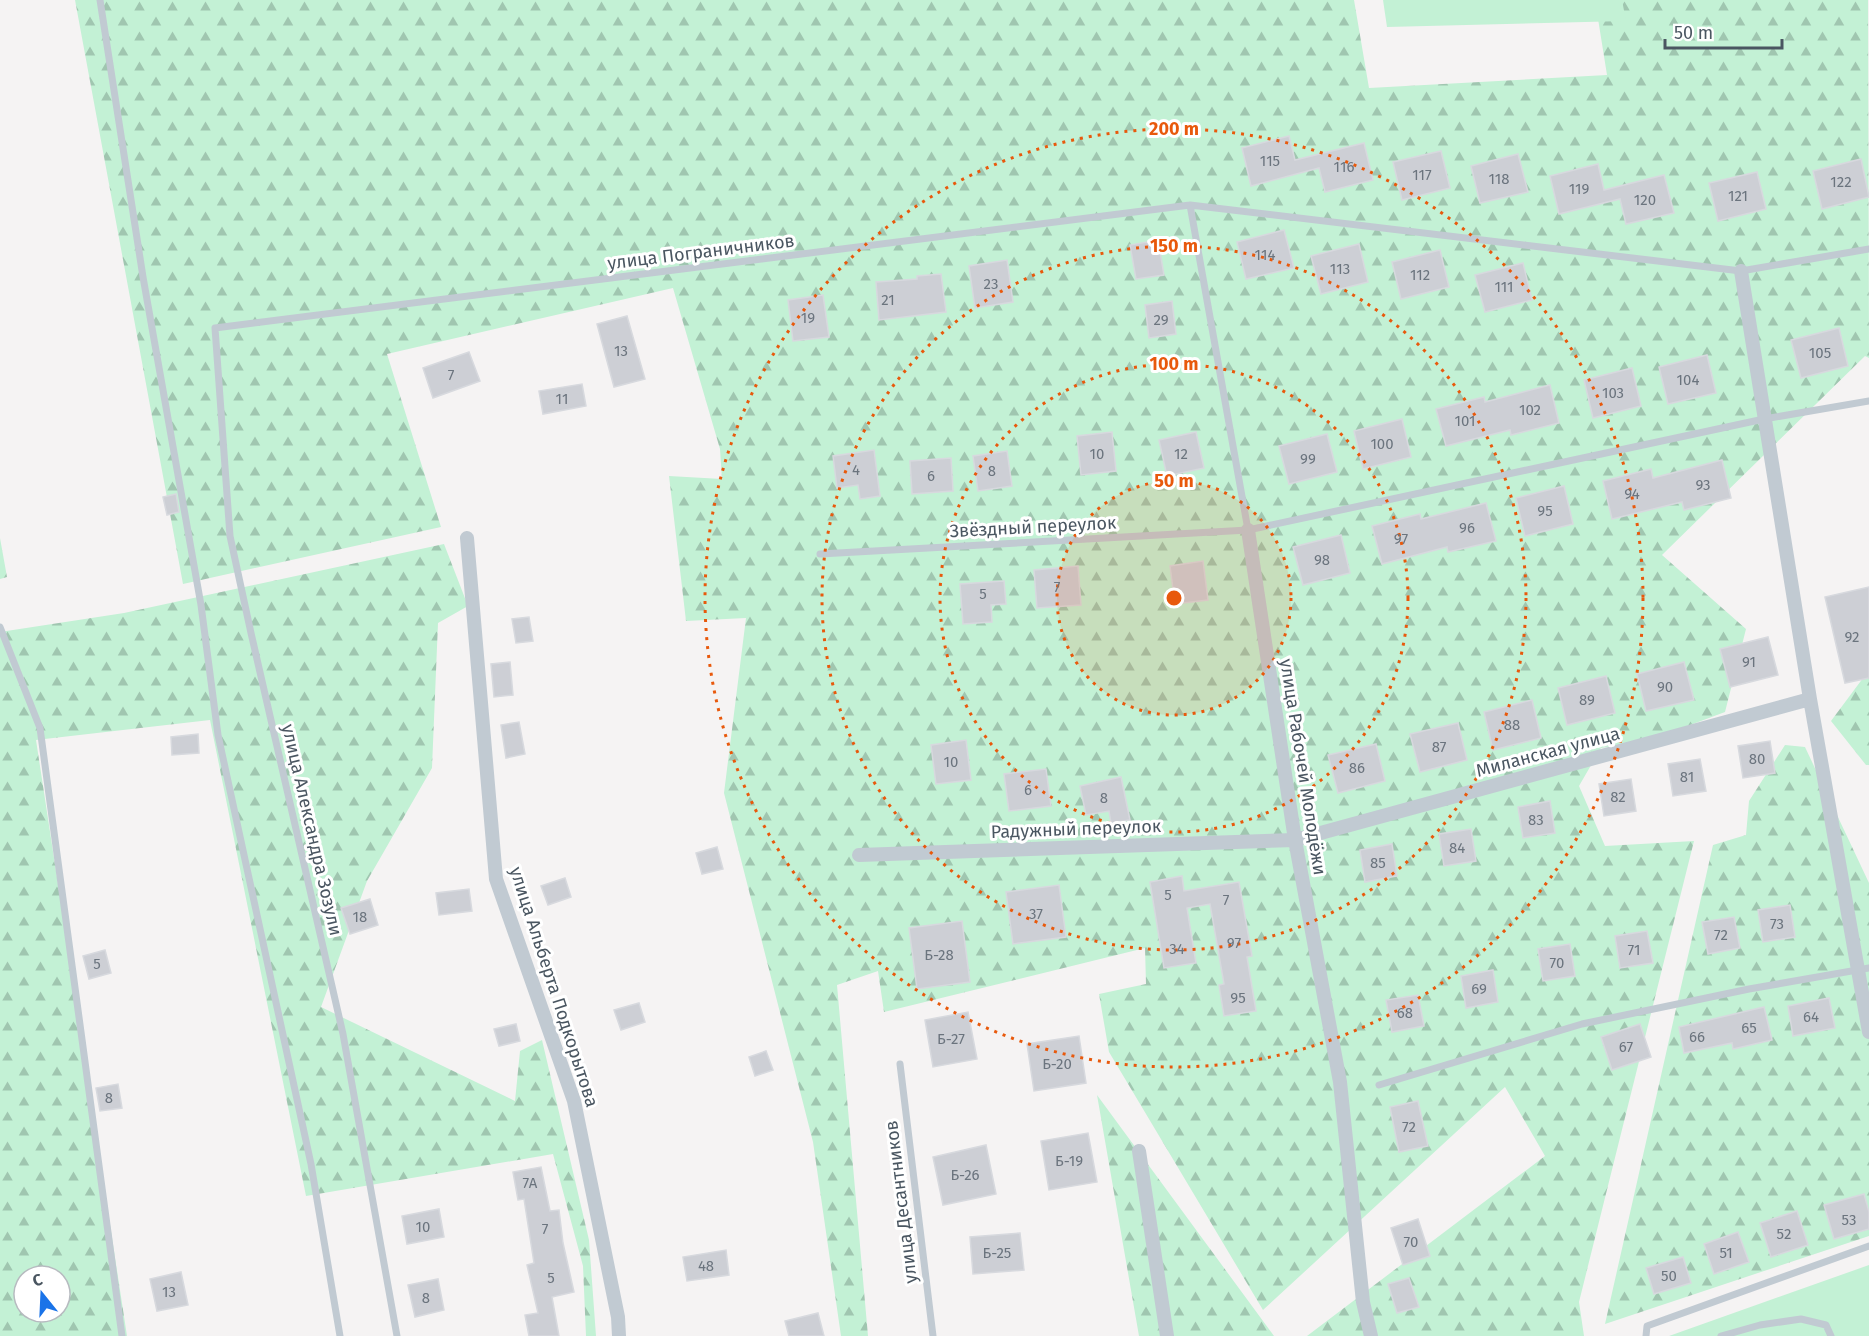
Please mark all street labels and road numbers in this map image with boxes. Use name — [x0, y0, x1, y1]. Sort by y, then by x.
street label: улица Пограничников — [606, 230, 796, 274]
street label: Звёздный переулок — [949, 512, 1118, 542]
street label: улица Рабочей Молодёжи — [1275, 657, 1331, 877]
street label: улица Александра Зозули — [277, 722, 347, 938]
street label: Миланская улица — [1474, 722, 1622, 782]
street label: Радужный переулок — [991, 815, 1162, 843]
street label: улица Альберта Подкорытова — [505, 864, 603, 1110]
street label: улица Десантников — [880, 1119, 922, 1285]

